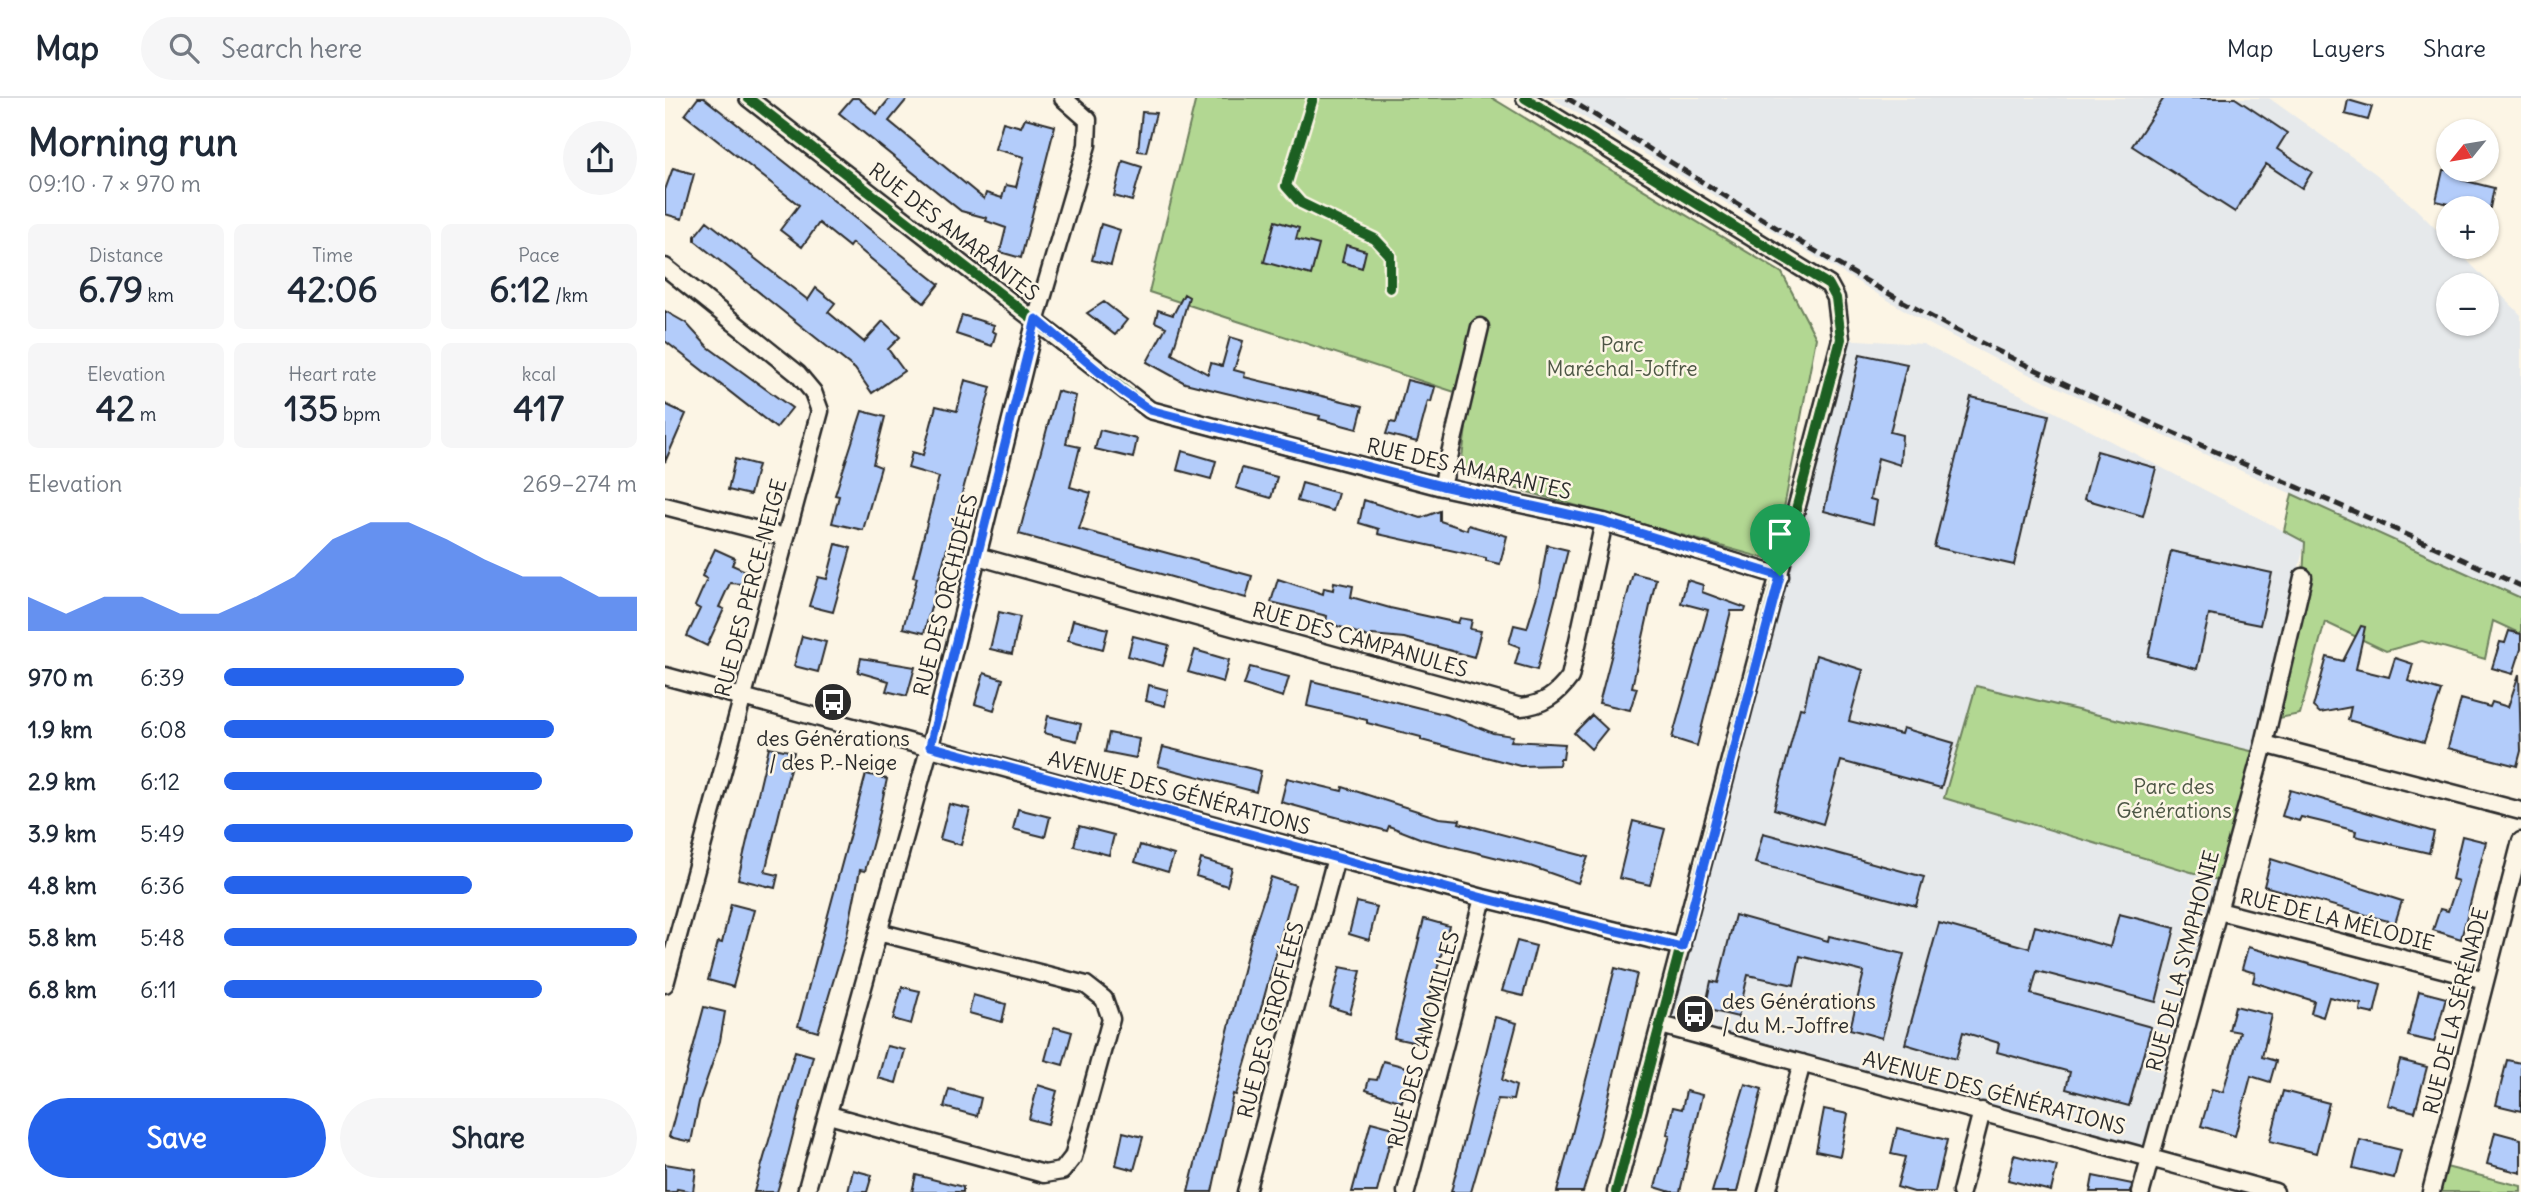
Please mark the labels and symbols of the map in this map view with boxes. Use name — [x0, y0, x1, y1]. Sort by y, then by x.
north arrow — [2436, 119, 2499, 182]
street label: RUE DES AMARANTES — [864, 157, 1045, 307]
park label: Parc Maréchal-Joffre — [1547, 331, 1697, 382]
street label: RUE DES AMARANTES — [1364, 432, 1574, 505]
street label: RUE DES PERCE-NEIGE — [708, 476, 793, 700]
street label: RUE DES ORCHIDÉES — [907, 491, 984, 699]
pin — [1750, 504, 1810, 576]
street label: RUE DES CAMPANULES — [1249, 596, 1471, 683]
bus stop icon: des Générations / des P.-Neige — [812, 681, 854, 723]
place label: des Générations / des P.-Neige — [756, 725, 910, 776]
street label: AVENUE DES GÉNÉRATIONS — [1045, 744, 1313, 841]
park label: Parc des Générations — [2116, 773, 2232, 824]
street label: RUE DE LA SYMPHONIE — [2140, 847, 2225, 1074]
street label: RUE DE LA MÉLODIE — [2237, 882, 2437, 957]
street label: RUE DE LA SÉRÉNADE — [2417, 905, 2494, 1117]
street label: RUE DES GIROFLÉES — [1231, 919, 1310, 1121]
street label: RUE DES CAMOMILLES — [1382, 928, 1465, 1150]
place label: des Générations / du M.-Joffre — [1722, 988, 1876, 1039]
bus stop icon: des Générations / du M.-Joffre — [1674, 993, 1716, 1035]
street label: AVENUE DES GÉNÉRATIONS — [1860, 1044, 2128, 1141]

